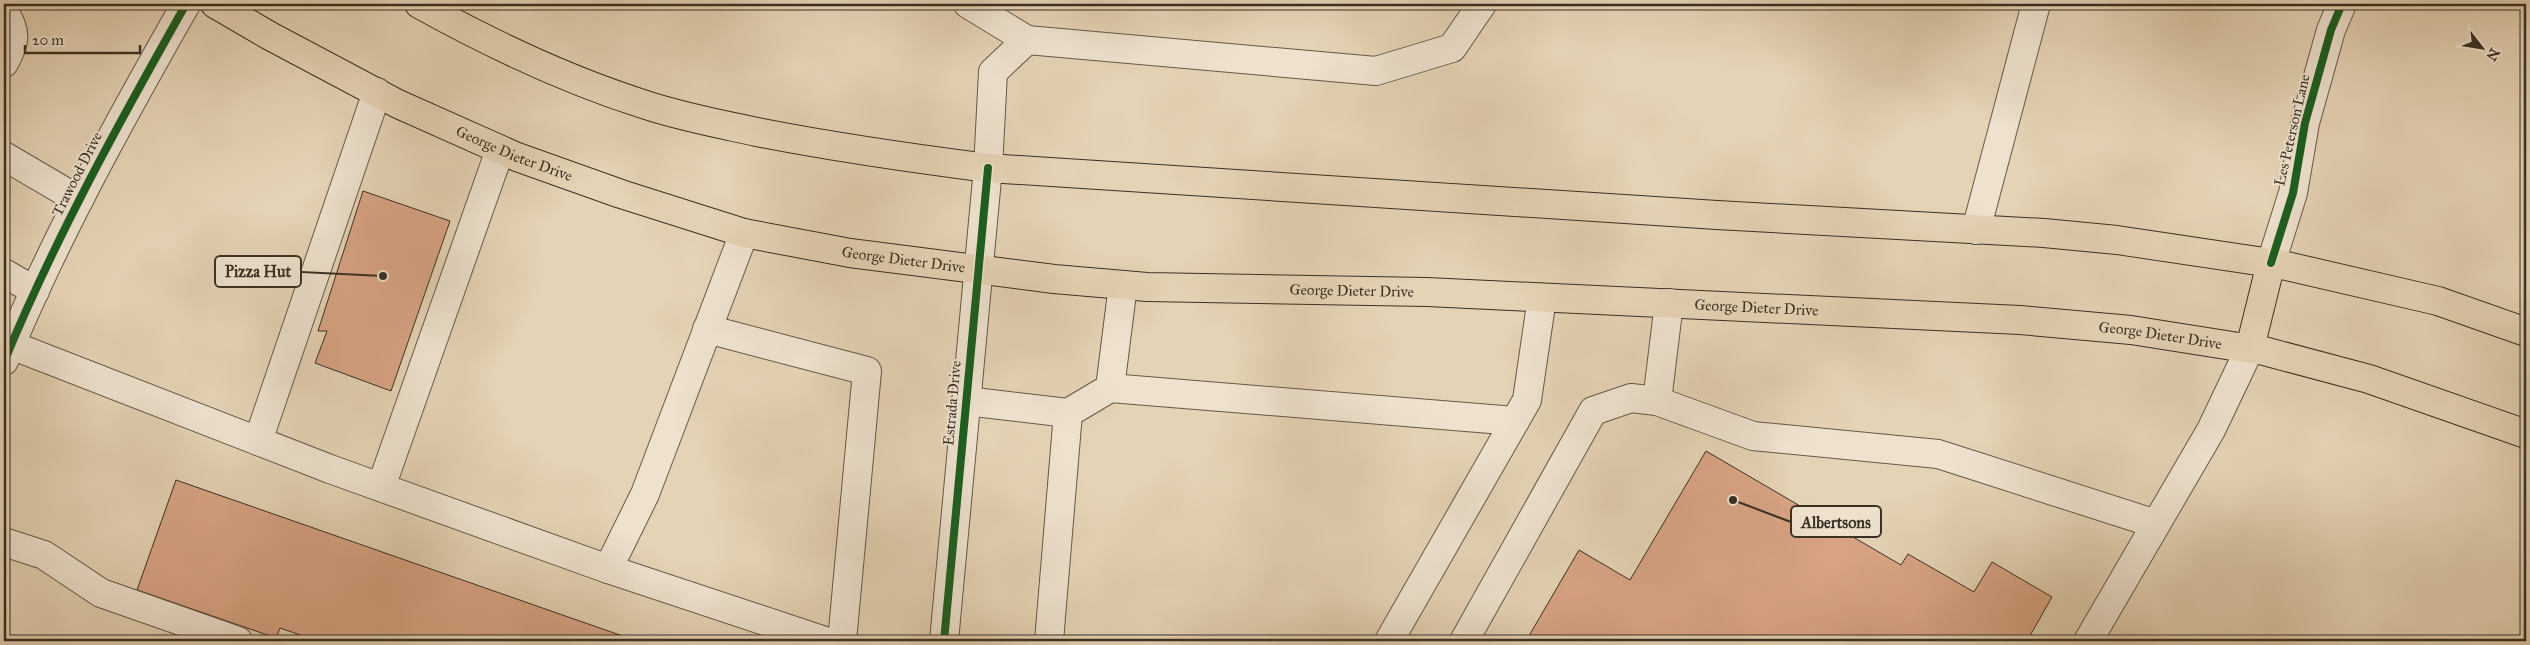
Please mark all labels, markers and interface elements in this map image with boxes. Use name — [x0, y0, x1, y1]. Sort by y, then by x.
scale bar — [25, 22, 140, 54]
north arrow — [2458, 22, 2508, 72]
text: 20 m — [32, 31, 64, 49]
text: N — [2482, 45, 2503, 64]
street label: Les Peterson Lane — [2270, 72, 2314, 188]
street label: George Dieter Drive — [453, 122, 575, 185]
street label: Trawood Drive — [48, 129, 106, 219]
street label: George Dieter Drive — [840, 243, 966, 277]
callout: Pizza Hut — [215, 256, 301, 287]
text: Pizza Hut — [225, 262, 292, 281]
street label: George Dieter Drive — [1290, 281, 1414, 301]
street label: George Dieter Drive — [1694, 296, 1819, 319]
street label: George Dieter Drive — [2098, 318, 2223, 353]
street label: Estrada Drive — [939, 360, 965, 446]
callout: Albertsons — [1791, 506, 1881, 537]
text: Albertsons — [1800, 513, 1871, 532]

